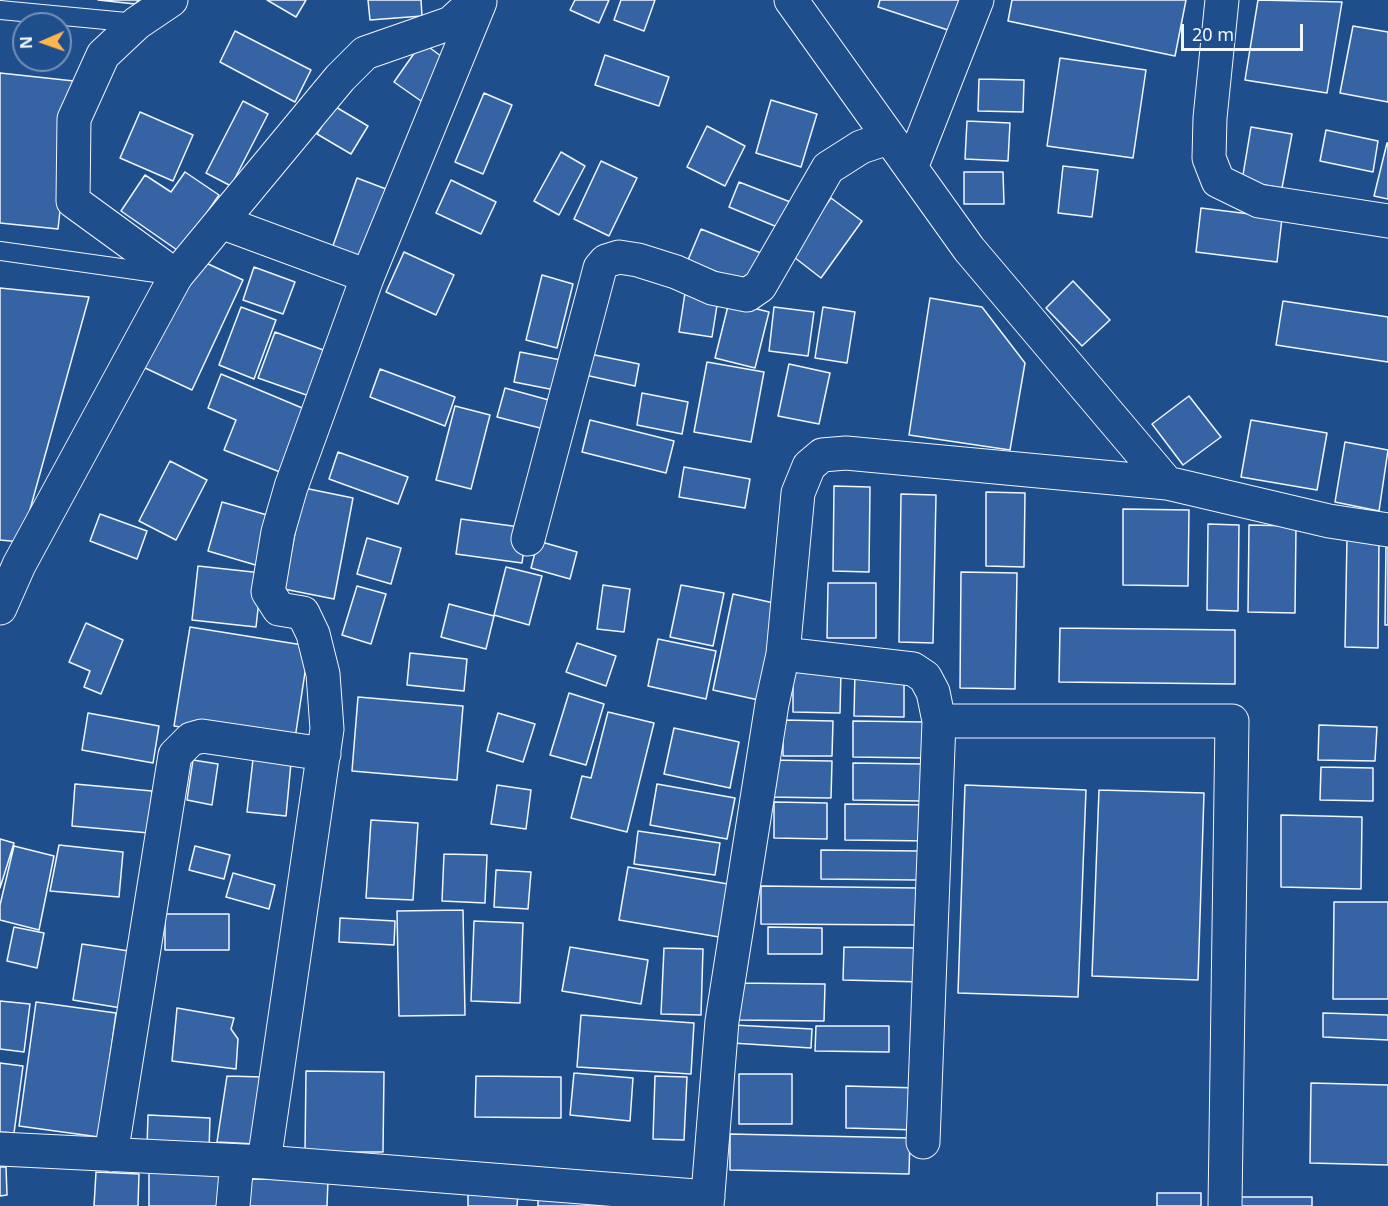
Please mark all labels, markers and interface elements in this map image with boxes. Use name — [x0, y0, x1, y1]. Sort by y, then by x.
north arrow — [12, 12, 72, 72]
scale bar — [1184, 12, 1306, 50]
text: 20 m — [1192, 22, 1234, 46]
text: N — [15, 36, 37, 49]

